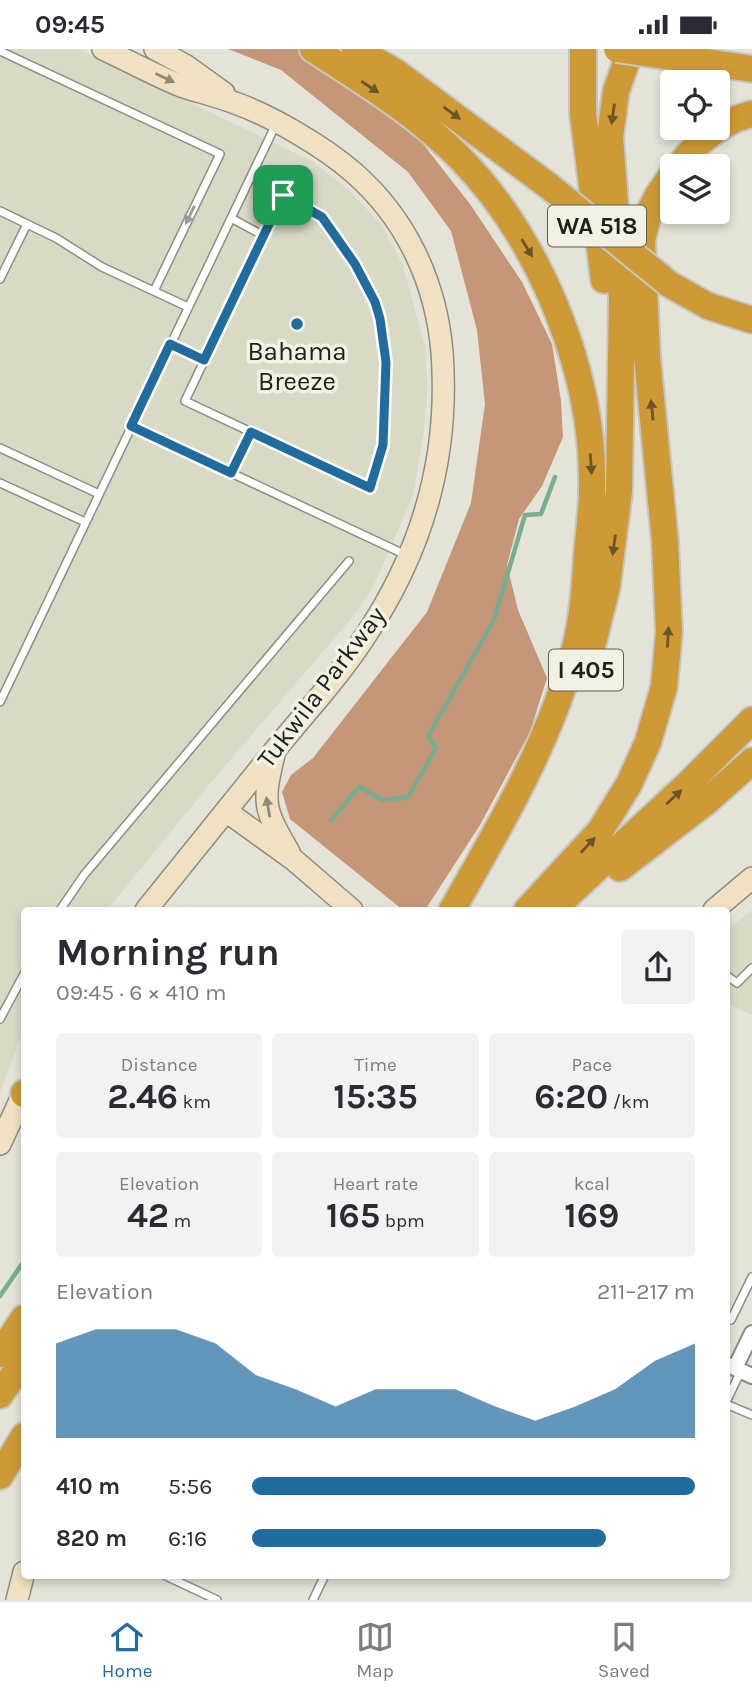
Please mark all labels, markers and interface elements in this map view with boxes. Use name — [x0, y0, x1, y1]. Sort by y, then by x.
text: 09:45 — [35, 9, 105, 40]
map controls — [660, 70, 730, 224]
button: locate — [660, 70, 730, 140]
one-way arrow — [155, 72, 175, 84]
one-way arrow — [361, 80, 379, 94]
one-way arrow — [607, 104, 618, 126]
one-way arrow — [443, 106, 461, 120]
button: layers — [660, 154, 730, 224]
pin — [253, 165, 313, 225]
icon: arrive — [264, 176, 302, 214]
one-way arrow — [185, 205, 196, 225]
road number: WA 518 — [548, 205, 646, 246]
one-way arrow — [521, 238, 534, 257]
marker: Bahama Breeze — [289, 316, 305, 332]
place label: Bahama Breeze — [247, 336, 347, 397]
one-way arrow — [646, 399, 657, 421]
one-way arrow — [585, 453, 596, 475]
one-way arrow — [608, 534, 619, 556]
street label: Tukwila Parkway — [251, 601, 392, 774]
one-way arrow — [663, 626, 674, 648]
road number: I 405 — [549, 649, 623, 691]
one-way arrow — [665, 790, 682, 806]
one-way arrow — [262, 796, 273, 818]
one-way arrow — [579, 837, 595, 854]
text: Morning run — [56, 930, 280, 975]
button: share — [621, 930, 695, 1004]
text: 09:45 · 6 × 410 m — [56, 979, 226, 1006]
text: Distance — [121, 1054, 198, 1076]
text: Time — [354, 1054, 397, 1076]
text: Pace — [572, 1054, 612, 1076]
text: 2.46 — [107, 1076, 178, 1117]
text: 15:35 — [333, 1076, 418, 1117]
text: 6:20 — [534, 1076, 608, 1117]
text: km — [178, 1091, 211, 1113]
text: /km — [608, 1091, 649, 1113]
text: Elevation — [119, 1173, 199, 1195]
text: Heart rate — [333, 1173, 418, 1195]
text: kcal — [574, 1173, 610, 1195]
text: 42 — [127, 1195, 169, 1236]
text: 165 — [326, 1195, 380, 1236]
text: 169 — [564, 1195, 619, 1236]
text: m — [169, 1210, 191, 1232]
text: bpm — [380, 1210, 425, 1232]
text: Elevation — [56, 1278, 153, 1305]
text: 211–217 m — [597, 1278, 695, 1305]
text: 410 m — [56, 1473, 120, 1500]
text: 5:56 — [168, 1473, 212, 1500]
text: 820 m — [56, 1525, 127, 1552]
text: 6:16 — [168, 1525, 207, 1552]
tab: Home — [102, 1618, 152, 1682]
tab: Map — [356, 1618, 394, 1682]
tab: Saved — [598, 1618, 650, 1682]

